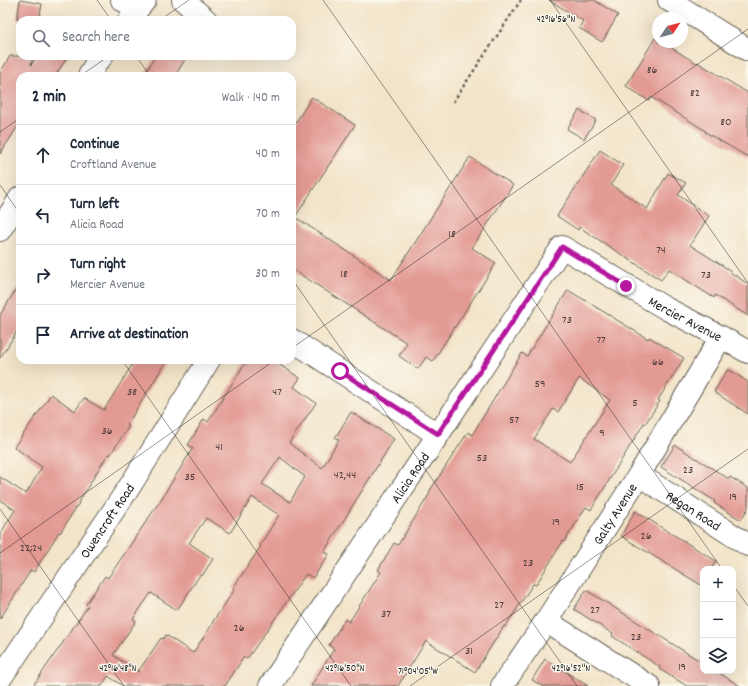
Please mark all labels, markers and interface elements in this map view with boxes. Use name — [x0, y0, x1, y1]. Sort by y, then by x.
north arrow — [652, 12, 688, 48]
text: 42°16'56"N — [537, 13, 575, 27]
search box — [16, 16, 296, 60]
icon: search — [30, 27, 52, 49]
text: Search here — [62, 27, 130, 49]
house number: 86 — [647, 62, 657, 79]
house number: 82 — [690, 85, 700, 102]
text: 2 min — [32, 86, 66, 110]
text: Walk · 140 m — [222, 89, 280, 108]
house number: 80 — [720, 114, 732, 131]
text: Continue — [70, 134, 119, 156]
icon: ahead — [32, 144, 54, 166]
text: 40 m — [256, 145, 280, 164]
text: Croftland Avenue — [70, 156, 156, 175]
text: Turn left — [70, 194, 119, 216]
icon: left — [32, 204, 54, 226]
text: 70 m — [256, 205, 280, 224]
text: Alicia Road — [70, 216, 124, 235]
house number: 18 — [448, 226, 456, 243]
house number: 74 — [656, 242, 666, 259]
text: Turn right — [70, 254, 126, 276]
icon: right — [32, 264, 54, 286]
text: 30 m — [255, 265, 280, 284]
house number: 18 — [340, 266, 348, 283]
house number: 73 — [701, 267, 711, 284]
text: Mercier Avenue — [70, 276, 145, 295]
route end — [617, 277, 635, 295]
street label: Mercier Avenue — [644, 292, 725, 348]
house number: 73 — [562, 312, 572, 329]
icon: arrive — [32, 324, 54, 346]
text: Arrive at destination — [70, 324, 188, 346]
house number: 77 — [596, 332, 606, 349]
house number: 66 — [652, 354, 664, 371]
route start — [331, 362, 349, 380]
house number: 59 — [534, 376, 546, 393]
house number: 38 — [127, 384, 137, 401]
house number: 47 — [272, 384, 282, 401]
house number: 5 — [632, 395, 638, 412]
house number: 57 — [509, 412, 519, 429]
house number: 36 — [101, 423, 113, 440]
house number: 9 — [599, 425, 605, 442]
house number: 41 — [215, 439, 223, 456]
street label: Alicia Road — [387, 449, 436, 508]
house number: 53 — [477, 450, 487, 467]
house number: 23 — [683, 462, 693, 479]
house number: 42,44 — [334, 467, 356, 484]
house number: 35 — [185, 469, 195, 486]
house number: 15 — [576, 479, 584, 496]
street label: Owencroft Road — [76, 480, 141, 563]
street label: Galty Avenue — [589, 480, 643, 549]
street label: Regan Road — [661, 487, 724, 537]
house number: 19 — [729, 489, 737, 506]
house number: 19 — [552, 514, 560, 531]
house number: 26 — [640, 528, 652, 545]
house number: 22;24 — [20, 540, 42, 557]
house number: 23 — [523, 555, 533, 572]
map controls — [700, 566, 736, 674]
button: + — [700, 566, 736, 602]
house number: 27 — [494, 597, 504, 614]
house number: 27 — [590, 602, 600, 619]
button: − — [700, 602, 736, 638]
house number: 37 — [381, 606, 391, 623]
house number: 26 — [233, 620, 245, 637]
house number: 23 — [631, 629, 641, 646]
button: layers — [700, 638, 736, 674]
house number: 31 — [465, 643, 473, 660]
house number: 19 — [678, 659, 686, 676]
text: 42°16'48"N — [99, 662, 137, 676]
text: 42°16'50"N — [325, 662, 365, 676]
text: 42°16'52"N — [552, 662, 590, 676]
text: 71°04'05"W — [398, 665, 438, 679]

